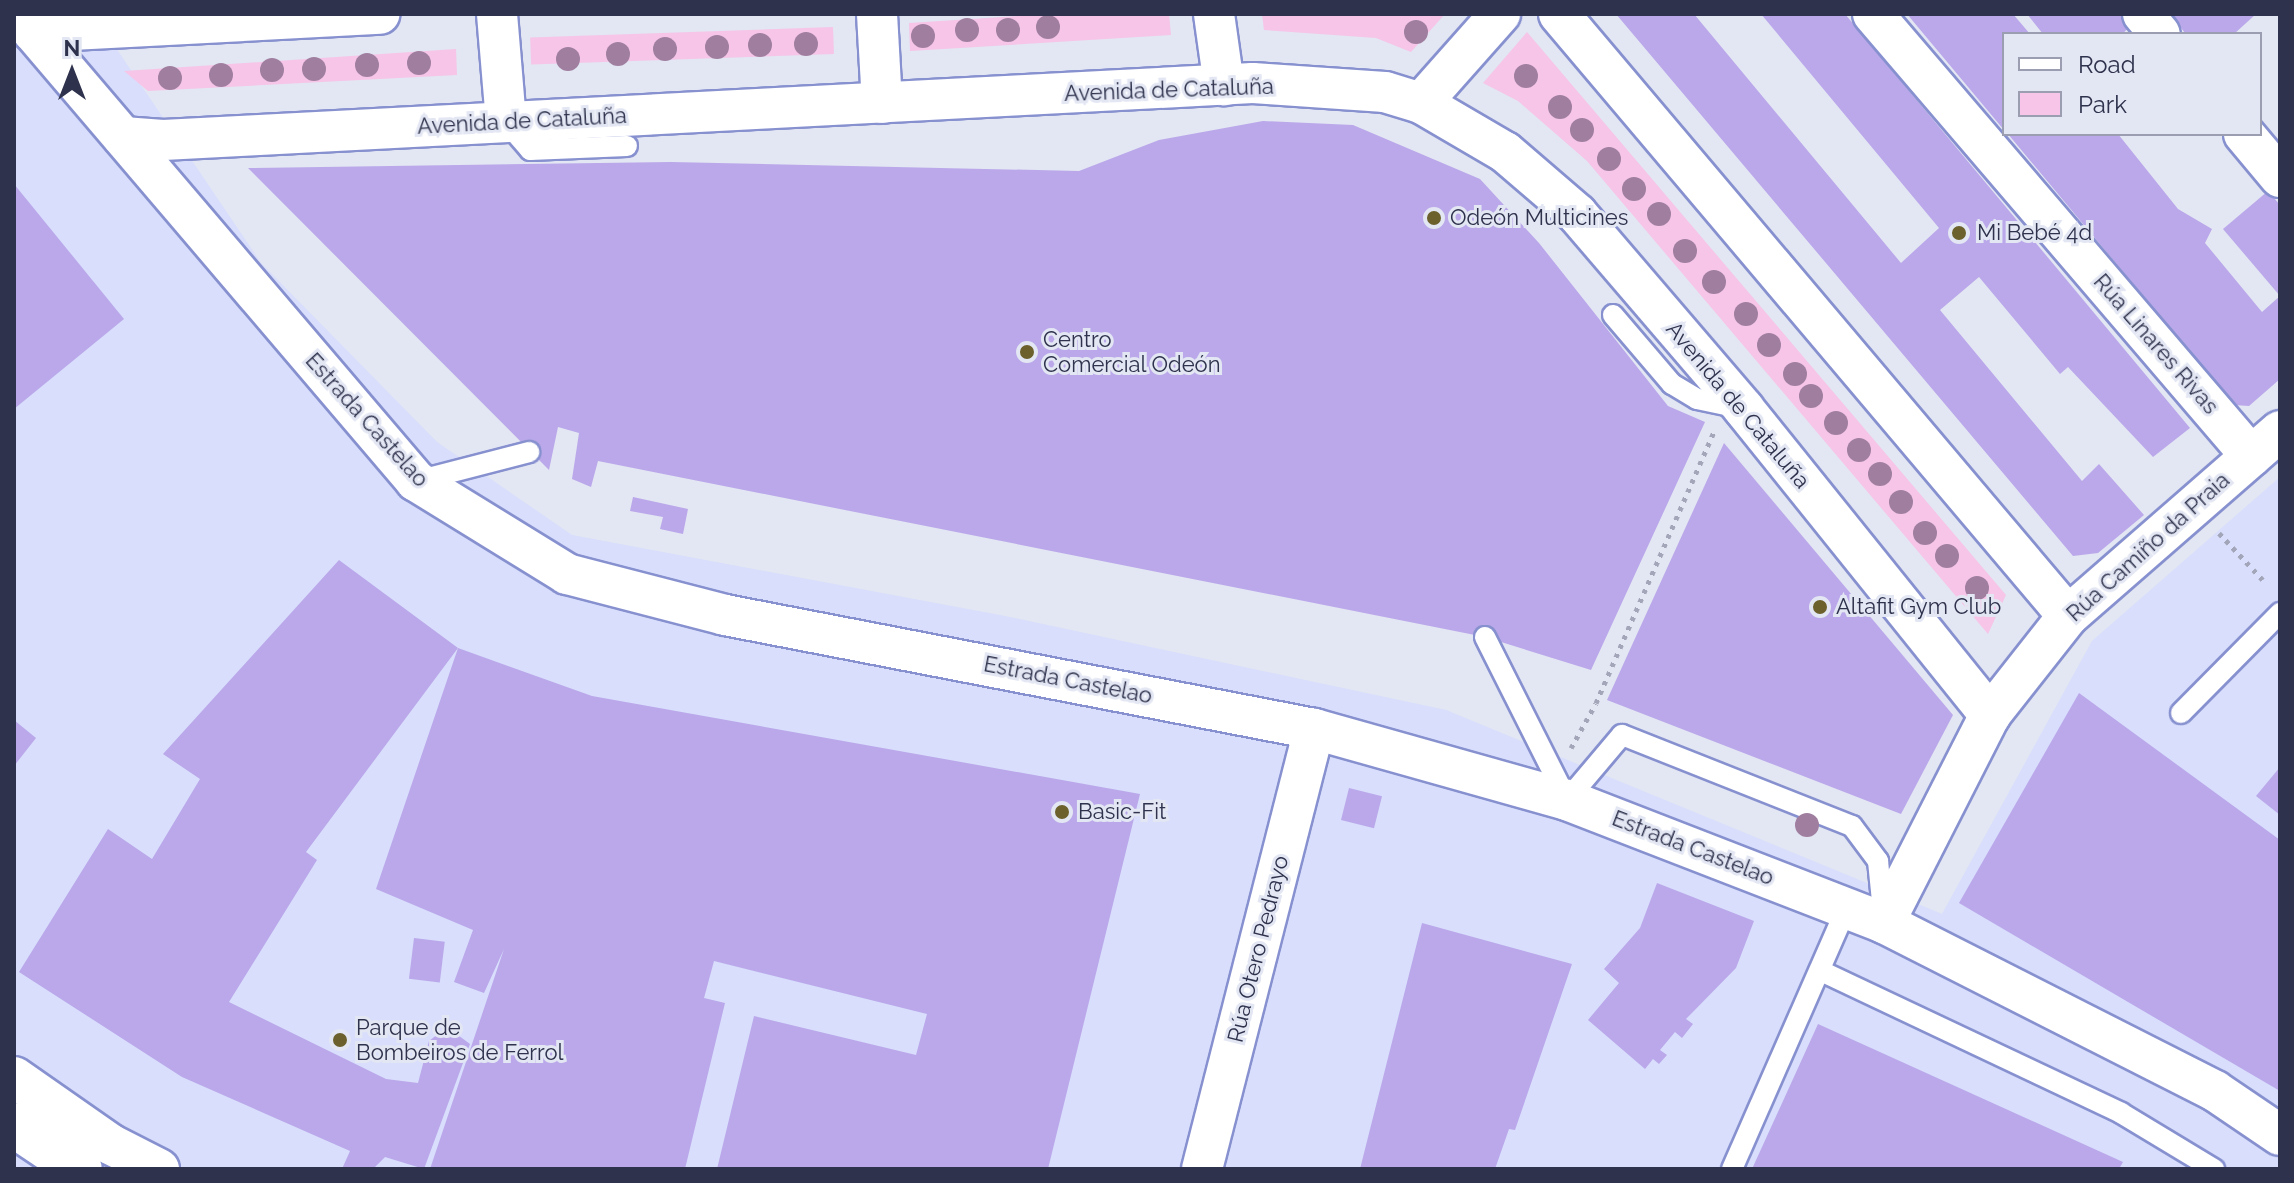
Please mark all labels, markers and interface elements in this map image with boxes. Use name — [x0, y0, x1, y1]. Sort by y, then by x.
north arrow — [32, 32, 112, 112]
legend — [2002, 32, 2262, 136]
text: N — [64, 35, 80, 61]
text: Road — [2078, 50, 2136, 79]
street label: Avenida de Cataluña — [1064, 73, 1274, 107]
text: Park — [2078, 90, 2127, 119]
street label: Avenida de Cataluña — [417, 102, 627, 140]
place label: Odeón Multicines — [1450, 205, 1628, 231]
marker: Odeón Multicines — [1425, 209, 1443, 227]
place label: Mi Bebé 4d — [1977, 220, 2092, 246]
marker: Mi Bebé 4d — [1948, 222, 1970, 244]
street label: Rúa Linares Rivas — [2088, 269, 2224, 419]
street label: Avenida de Cataluña — [1660, 316, 1816, 494]
place label: Centro Comercial Odeón — [1043, 326, 1221, 378]
marker: Centro Comercial Odeón — [1018, 343, 1036, 361]
street label: Estrada Castelao — [300, 348, 434, 492]
street label: Rúa Camiño da Praia — [2061, 467, 2235, 627]
place label: Altafit Gym Club — [1836, 594, 2001, 620]
marker: Altafit Gym Club — [1811, 598, 1829, 616]
street label: Estrada Castelao — [981, 651, 1155, 709]
place label: Basic-Fit — [1078, 799, 1166, 825]
marker: Basic-Fit — [1053, 803, 1071, 821]
street label: Estrada Castelao — [1608, 805, 1778, 891]
street label: Rúa Otero Pedrayo — [1222, 853, 1294, 1045]
place label: Parque de Bombeiros de Ferrol — [356, 1014, 563, 1066]
marker: Parque de Bombeiros de Ferrol — [331, 1031, 349, 1049]

